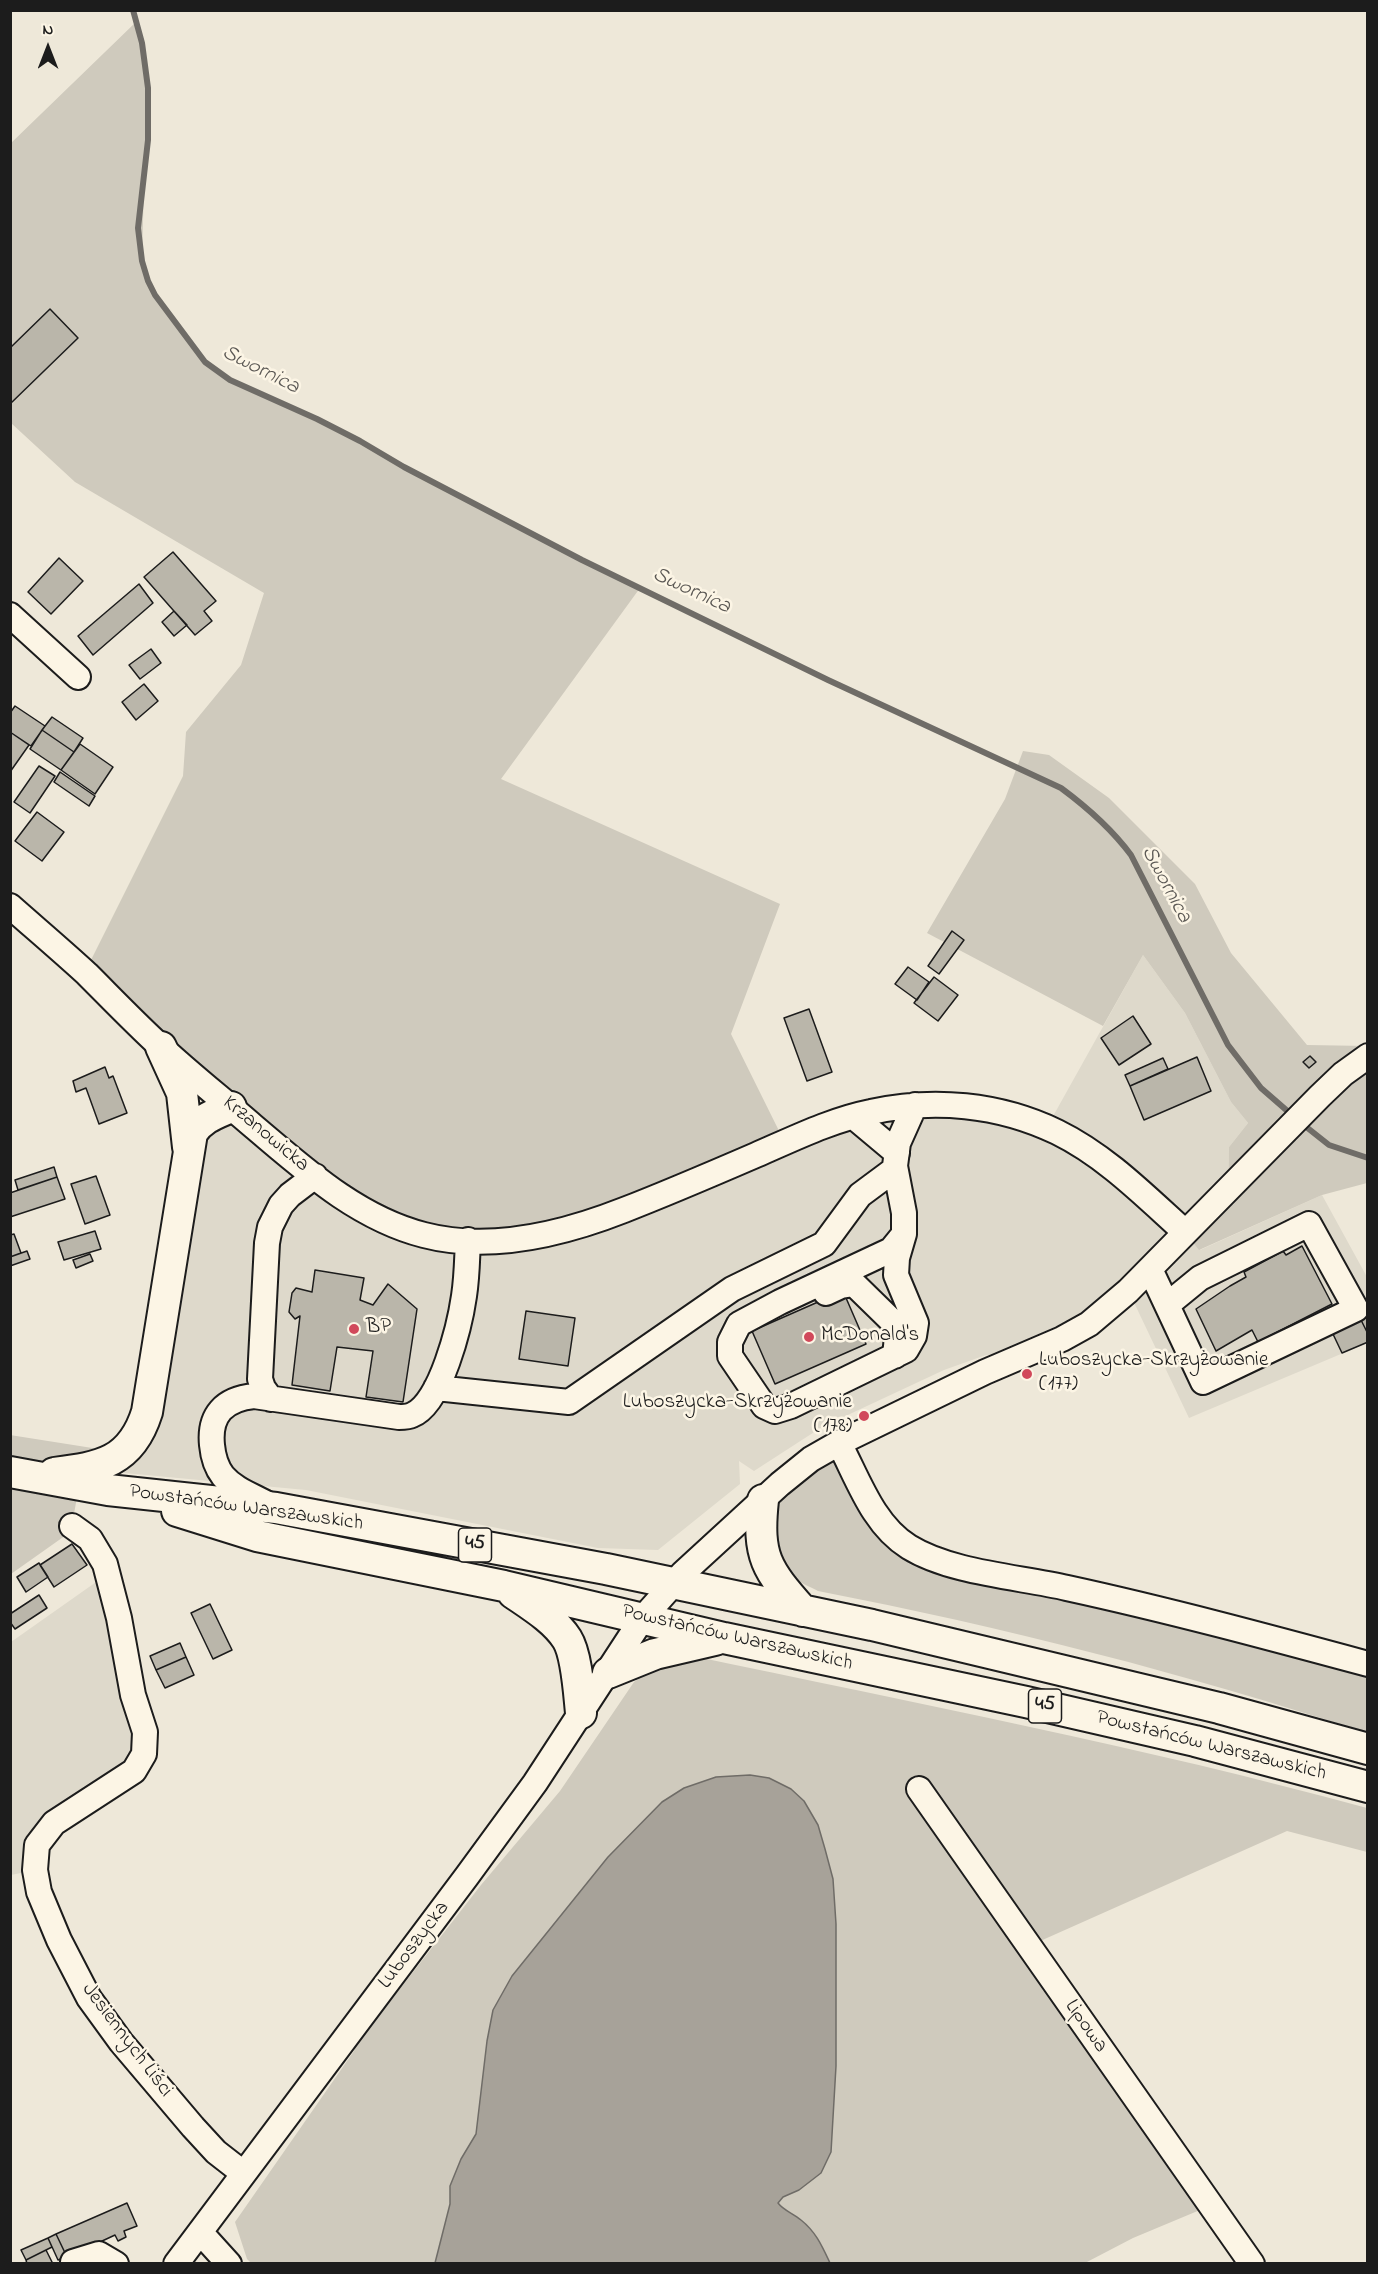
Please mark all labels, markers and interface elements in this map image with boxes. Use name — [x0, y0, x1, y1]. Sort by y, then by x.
north arrow — [18, 18, 78, 78]
text: N — [43, 18, 53, 42]
water label: Swornica — [217, 340, 303, 402]
water label: Swornica — [648, 562, 734, 622]
water label: Swornica — [1134, 842, 1196, 928]
street label: Krzanowicka — [216, 1091, 314, 1179]
place label: BP — [366, 1316, 391, 1342]
marker: BP — [347, 1322, 361, 1336]
place label: McDonald's — [821, 1324, 919, 1350]
marker: McDonald's — [802, 1330, 816, 1344]
place label: Luboszycka-Skrzyżowanie (177) — [1039, 1349, 1268, 1399]
marker: Luboszycka-Skrzyżowanie (177) — [1020, 1367, 1034, 1381]
place label: Luboszycka-Skrzyżowanie (178) — [623, 1391, 852, 1441]
marker: Luboszycka-Skrzyżowanie (178) — [857, 1409, 871, 1423]
street label: Powstańców Warszawskich — [127, 1480, 365, 1538]
road number: 45 — [458, 1528, 492, 1562]
street label: Powstańców Warszawskich — [619, 1600, 855, 1678]
road number: 45 — [1028, 1689, 1062, 1723]
street label: Powstańców Warszawskich — [1093, 1706, 1329, 1788]
street label: Luboszycka — [374, 1897, 456, 1995]
street label: Jesiennych Liści — [75, 1979, 177, 2103]
street label: Lipowa — [1058, 1996, 1112, 2058]

